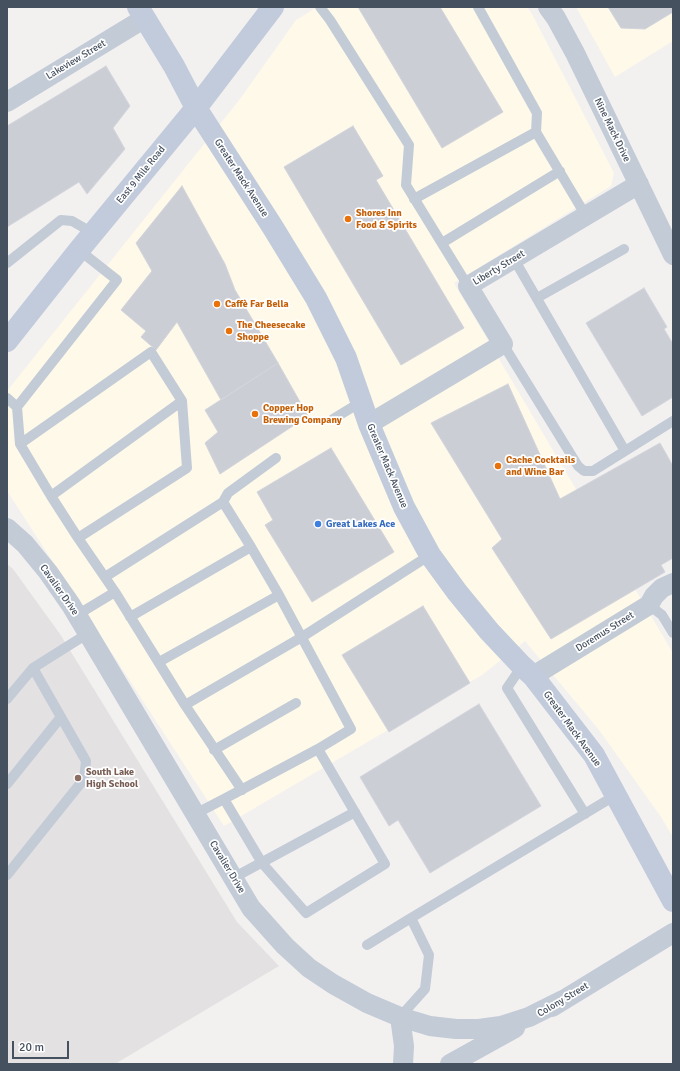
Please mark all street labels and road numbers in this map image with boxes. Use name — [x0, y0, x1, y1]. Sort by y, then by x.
street label: Lakeview Street — [44, 38, 108, 82]
street label: Nine Mack Drive — [591, 96, 633, 164]
street label: Greater Mack Avenue — [211, 137, 271, 219]
street label: East 9 Mile Road — [114, 144, 168, 206]
street label: Liberty Street — [471, 248, 527, 288]
street label: Greater Mack Avenue — [364, 422, 410, 510]
street label: Cavalier Drive — [37, 562, 81, 618]
street label: Doremus Street — [574, 609, 636, 655]
street label: Greater Mack Avenue — [541, 689, 603, 769]
street label: Cavalier Drive — [207, 838, 247, 896]
street label: Colony Street — [535, 980, 591, 1020]

